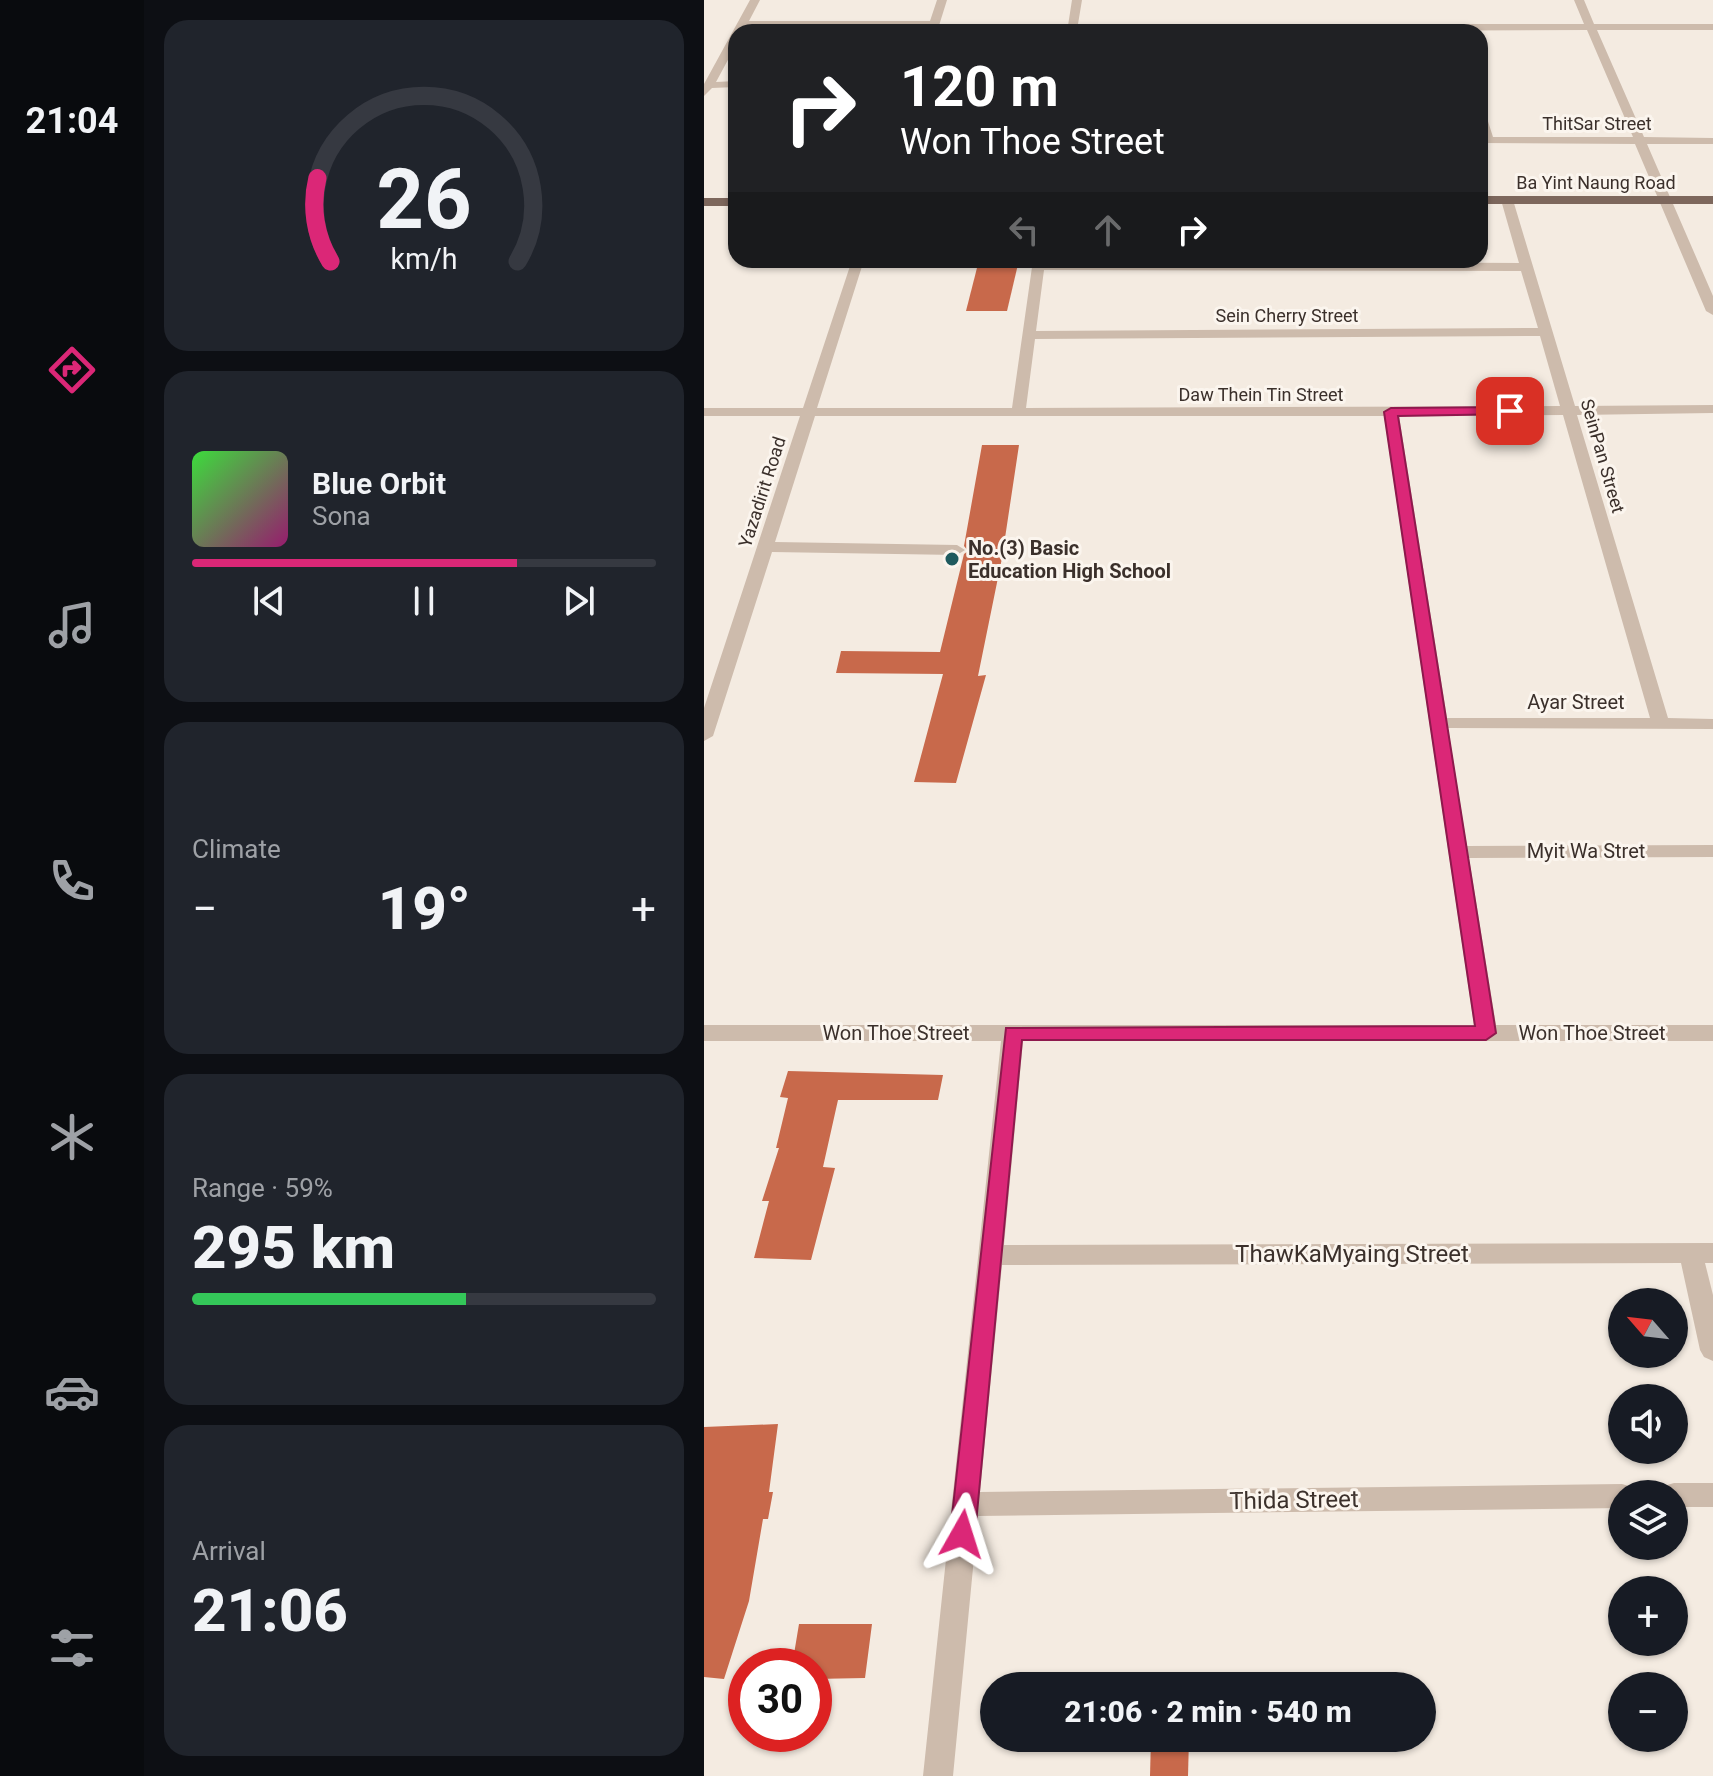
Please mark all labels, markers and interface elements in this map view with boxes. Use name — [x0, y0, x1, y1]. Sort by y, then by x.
text: 120 m — [900, 54, 1059, 120]
icon: right — [768, 56, 872, 160]
text: 21:04 — [26, 100, 118, 142]
street label: ThitSar Street — [1542, 113, 1652, 134]
text: Won Thoe Street — [900, 121, 1165, 163]
text: 26 — [376, 150, 472, 247]
street label: Ba Yint Naung Road — [1516, 172, 1676, 193]
icon: left — [1002, 208, 1046, 252]
icon: ahead — [1086, 208, 1130, 252]
icon: right — [1170, 208, 1214, 252]
text: km/h — [390, 242, 458, 276]
street label: Sein Cherry Street — [1215, 305, 1359, 326]
icon: directions — [44, 342, 100, 398]
pin — [1476, 377, 1544, 445]
street label: Daw Thein Tin Street — [1179, 384, 1344, 405]
icon: arrive — [1488, 389, 1532, 433]
street label: SeinPan Street — [1577, 397, 1629, 515]
street label: Yazadirit Road — [734, 434, 790, 550]
text: Blue Orbit — [312, 466, 446, 501]
text: Sona — [312, 501, 371, 531]
place label: No.(3) Basic Education High School — [968, 536, 1171, 583]
marker: No.(3) Basic Education High School — [943, 550, 961, 568]
icon: previous — [247, 579, 291, 623]
icon: pause — [402, 579, 446, 623]
icon: next — [557, 579, 601, 623]
icon: music — [44, 597, 100, 653]
street label: Ayar Street — [1527, 690, 1625, 714]
text: Climate — [192, 834, 281, 864]
street label: Myit Wa Stret — [1527, 839, 1645, 863]
icon: phone — [44, 853, 100, 909]
text: 19° — [378, 873, 471, 944]
text: − — [192, 883, 217, 935]
text: + — [631, 883, 656, 935]
street label: Won Thoe Street — [822, 1021, 970, 1045]
street label: Won Thoe Street — [1518, 1021, 1666, 1045]
icon: climate — [44, 1109, 100, 1165]
text: Range · 59% — [192, 1173, 333, 1203]
text: 295 km — [192, 1212, 395, 1283]
street label: ThawKaMyaing Street — [1235, 1240, 1469, 1268]
north arrow — [1608, 1288, 1688, 1368]
map controls — [1608, 1288, 1688, 1752]
icon: car — [44, 1364, 100, 1420]
button: sound — [1608, 1384, 1688, 1464]
button: layers — [1608, 1480, 1688, 1560]
street label: Thida Street — [1229, 1485, 1359, 1515]
position arrow — [920, 1492, 1004, 1576]
text: Arrival — [192, 1536, 266, 1566]
text: 21:06 — [192, 1575, 348, 1646]
button: + — [1608, 1576, 1688, 1656]
icon: filters — [44, 1620, 100, 1676]
speed limit sign: 30 — [728, 1648, 832, 1752]
button: − — [1608, 1672, 1688, 1752]
text: 21:06 · 2 min · 540 m — [1064, 1694, 1352, 1729]

